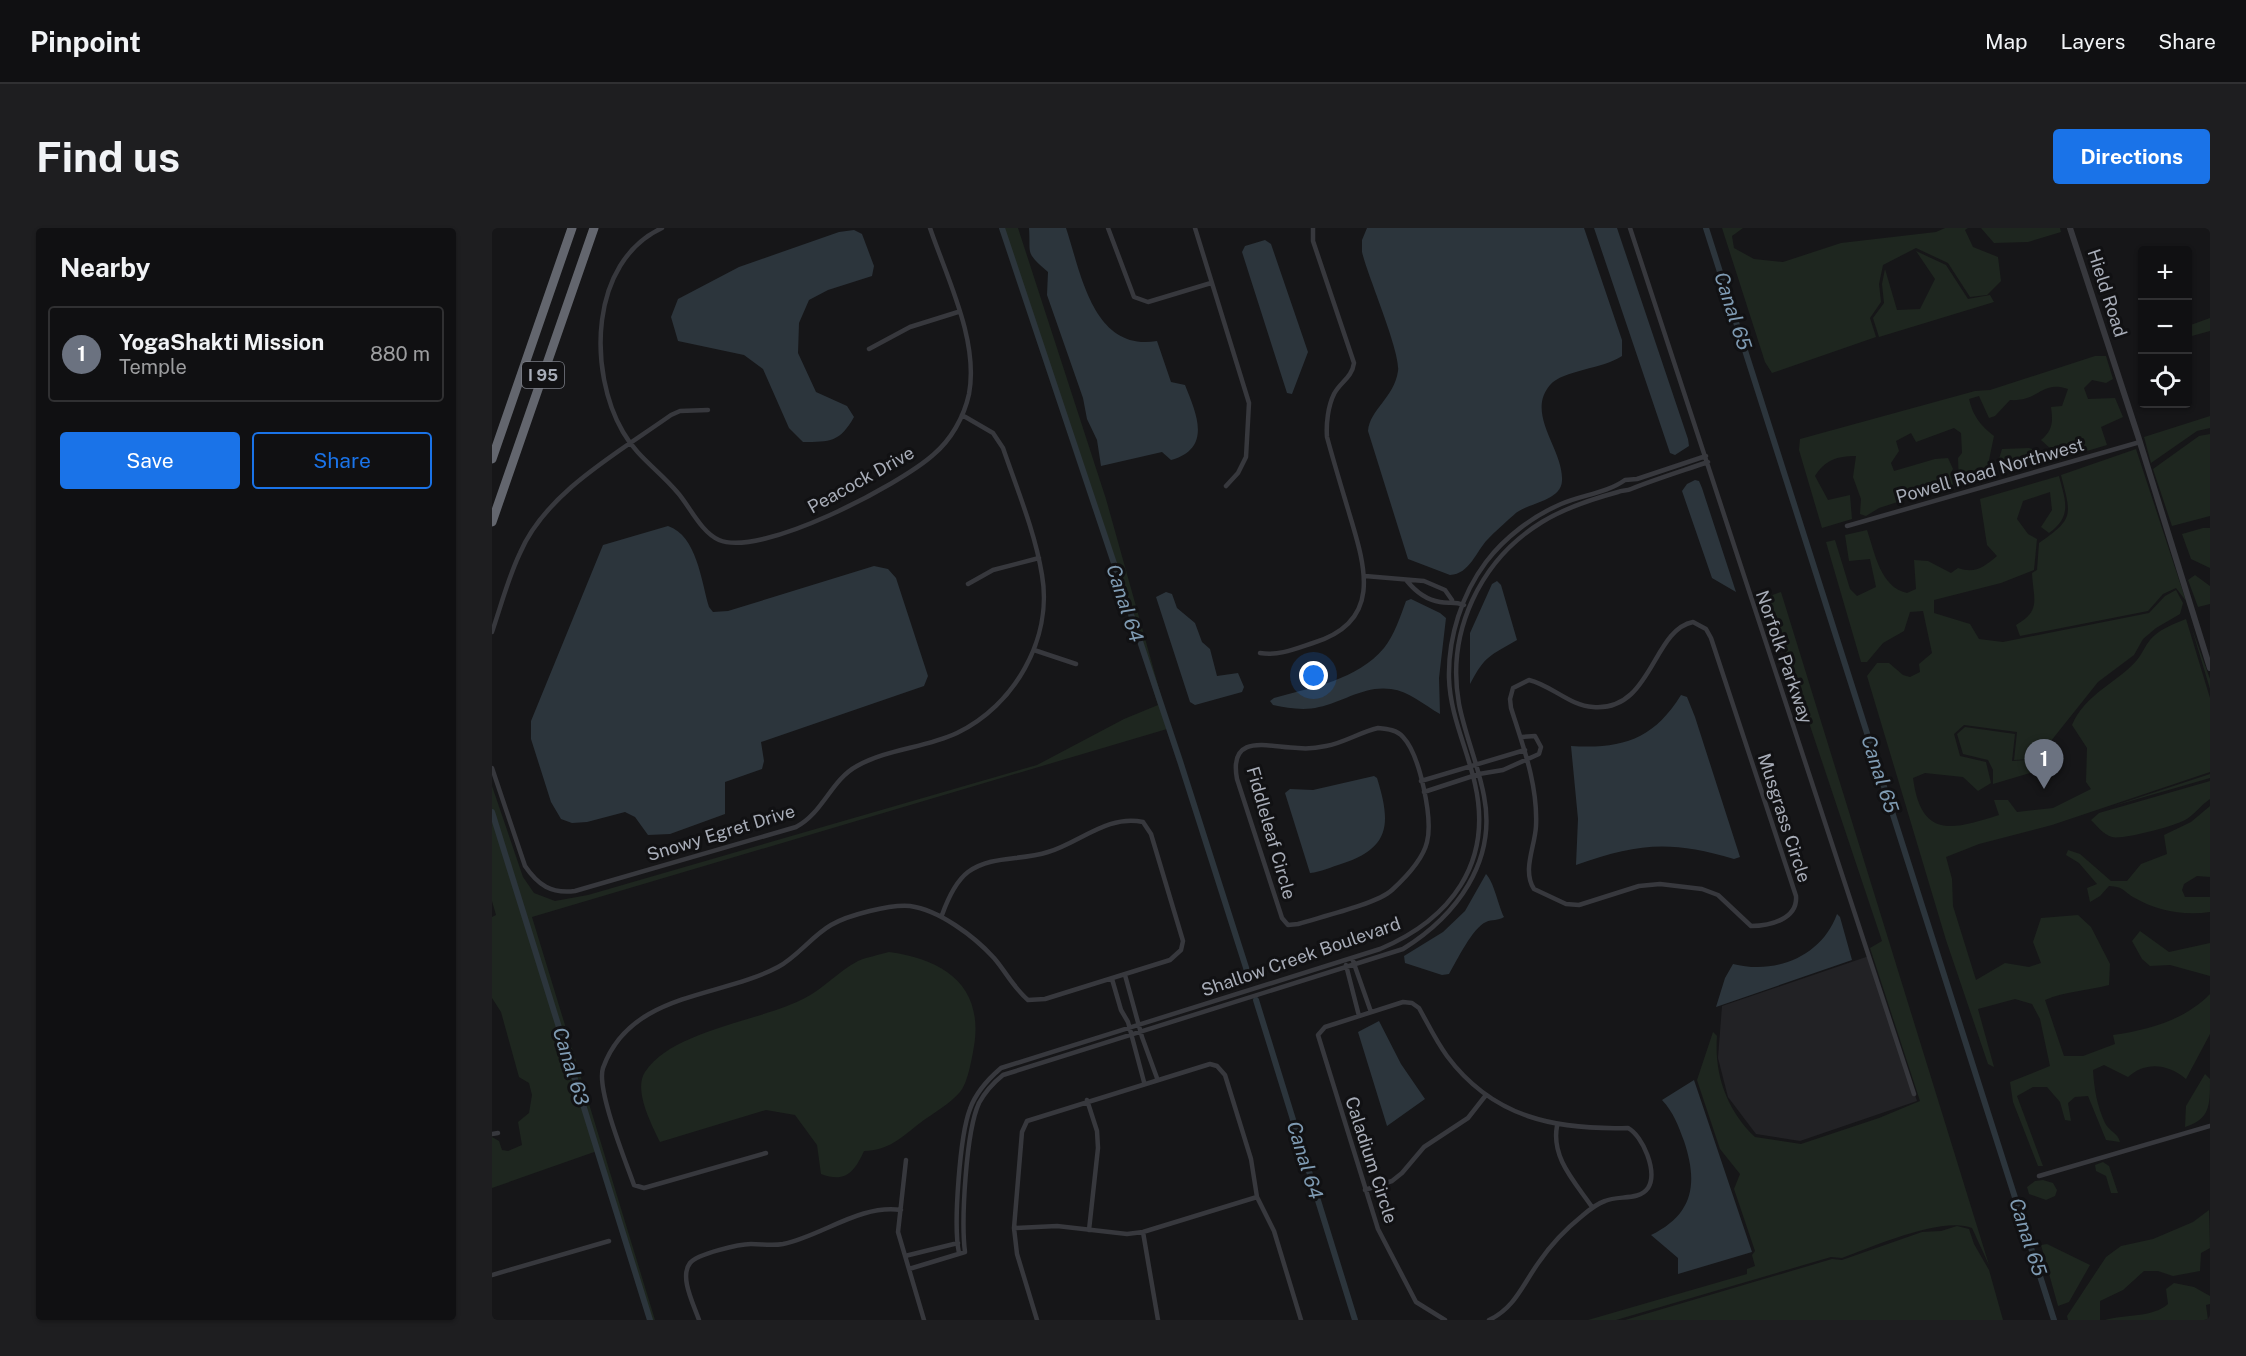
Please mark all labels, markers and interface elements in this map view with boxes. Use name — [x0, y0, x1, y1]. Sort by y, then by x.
text: Pinpoint — [30, 25, 141, 58]
text: Map — [1985, 29, 2028, 54]
text: Layers — [2061, 29, 2125, 54]
text: Share — [2158, 29, 2216, 54]
button: Directions — [2053, 129, 2210, 184]
text: Find us — [36, 132, 180, 181]
street label: Hield Road — [2083, 246, 2132, 339]
map controls — [2138, 246, 2192, 408]
button: + — [2138, 246, 2192, 300]
text: Nearby — [60, 252, 150, 283]
water label: Canal 65 — [1709, 269, 1757, 353]
button: − — [2138, 300, 2192, 354]
text: YogaShakti Mission — [119, 329, 324, 355]
text: 1 — [77, 342, 86, 366]
text: 880 m — [370, 342, 430, 366]
button: locate — [2138, 354, 2192, 408]
text: Temple — [119, 355, 187, 379]
road number: I 95 — [522, 362, 564, 388]
button: Save — [60, 432, 240, 489]
button: Share — [252, 432, 432, 489]
street label: Powell Road Northwest — [1893, 434, 2086, 507]
street label: Peacock Drive — [804, 442, 918, 517]
water label: Canal 64 — [1101, 561, 1149, 645]
street label: Norfolk Parkway — [1752, 587, 1817, 727]
your location — [1299, 661, 1328, 690]
water label: Canal 65 — [1856, 732, 1904, 816]
pin: 1 — [2024, 740, 2064, 789]
street label: Musgrass Circle — [1754, 751, 1815, 885]
street label: Fiddleleaf Circle — [1243, 764, 1300, 902]
street label: Snowy Egret Drive — [644, 800, 798, 865]
street label: Shallow Creek Boulevard — [1198, 913, 1403, 1001]
water label: Canal 63 — [548, 1024, 594, 1108]
street label: Caladium Circle — [1341, 1094, 1402, 1226]
water label: Canal 64 — [1282, 1118, 1328, 1202]
water label: Canal 65 — [2004, 1195, 2052, 1279]

